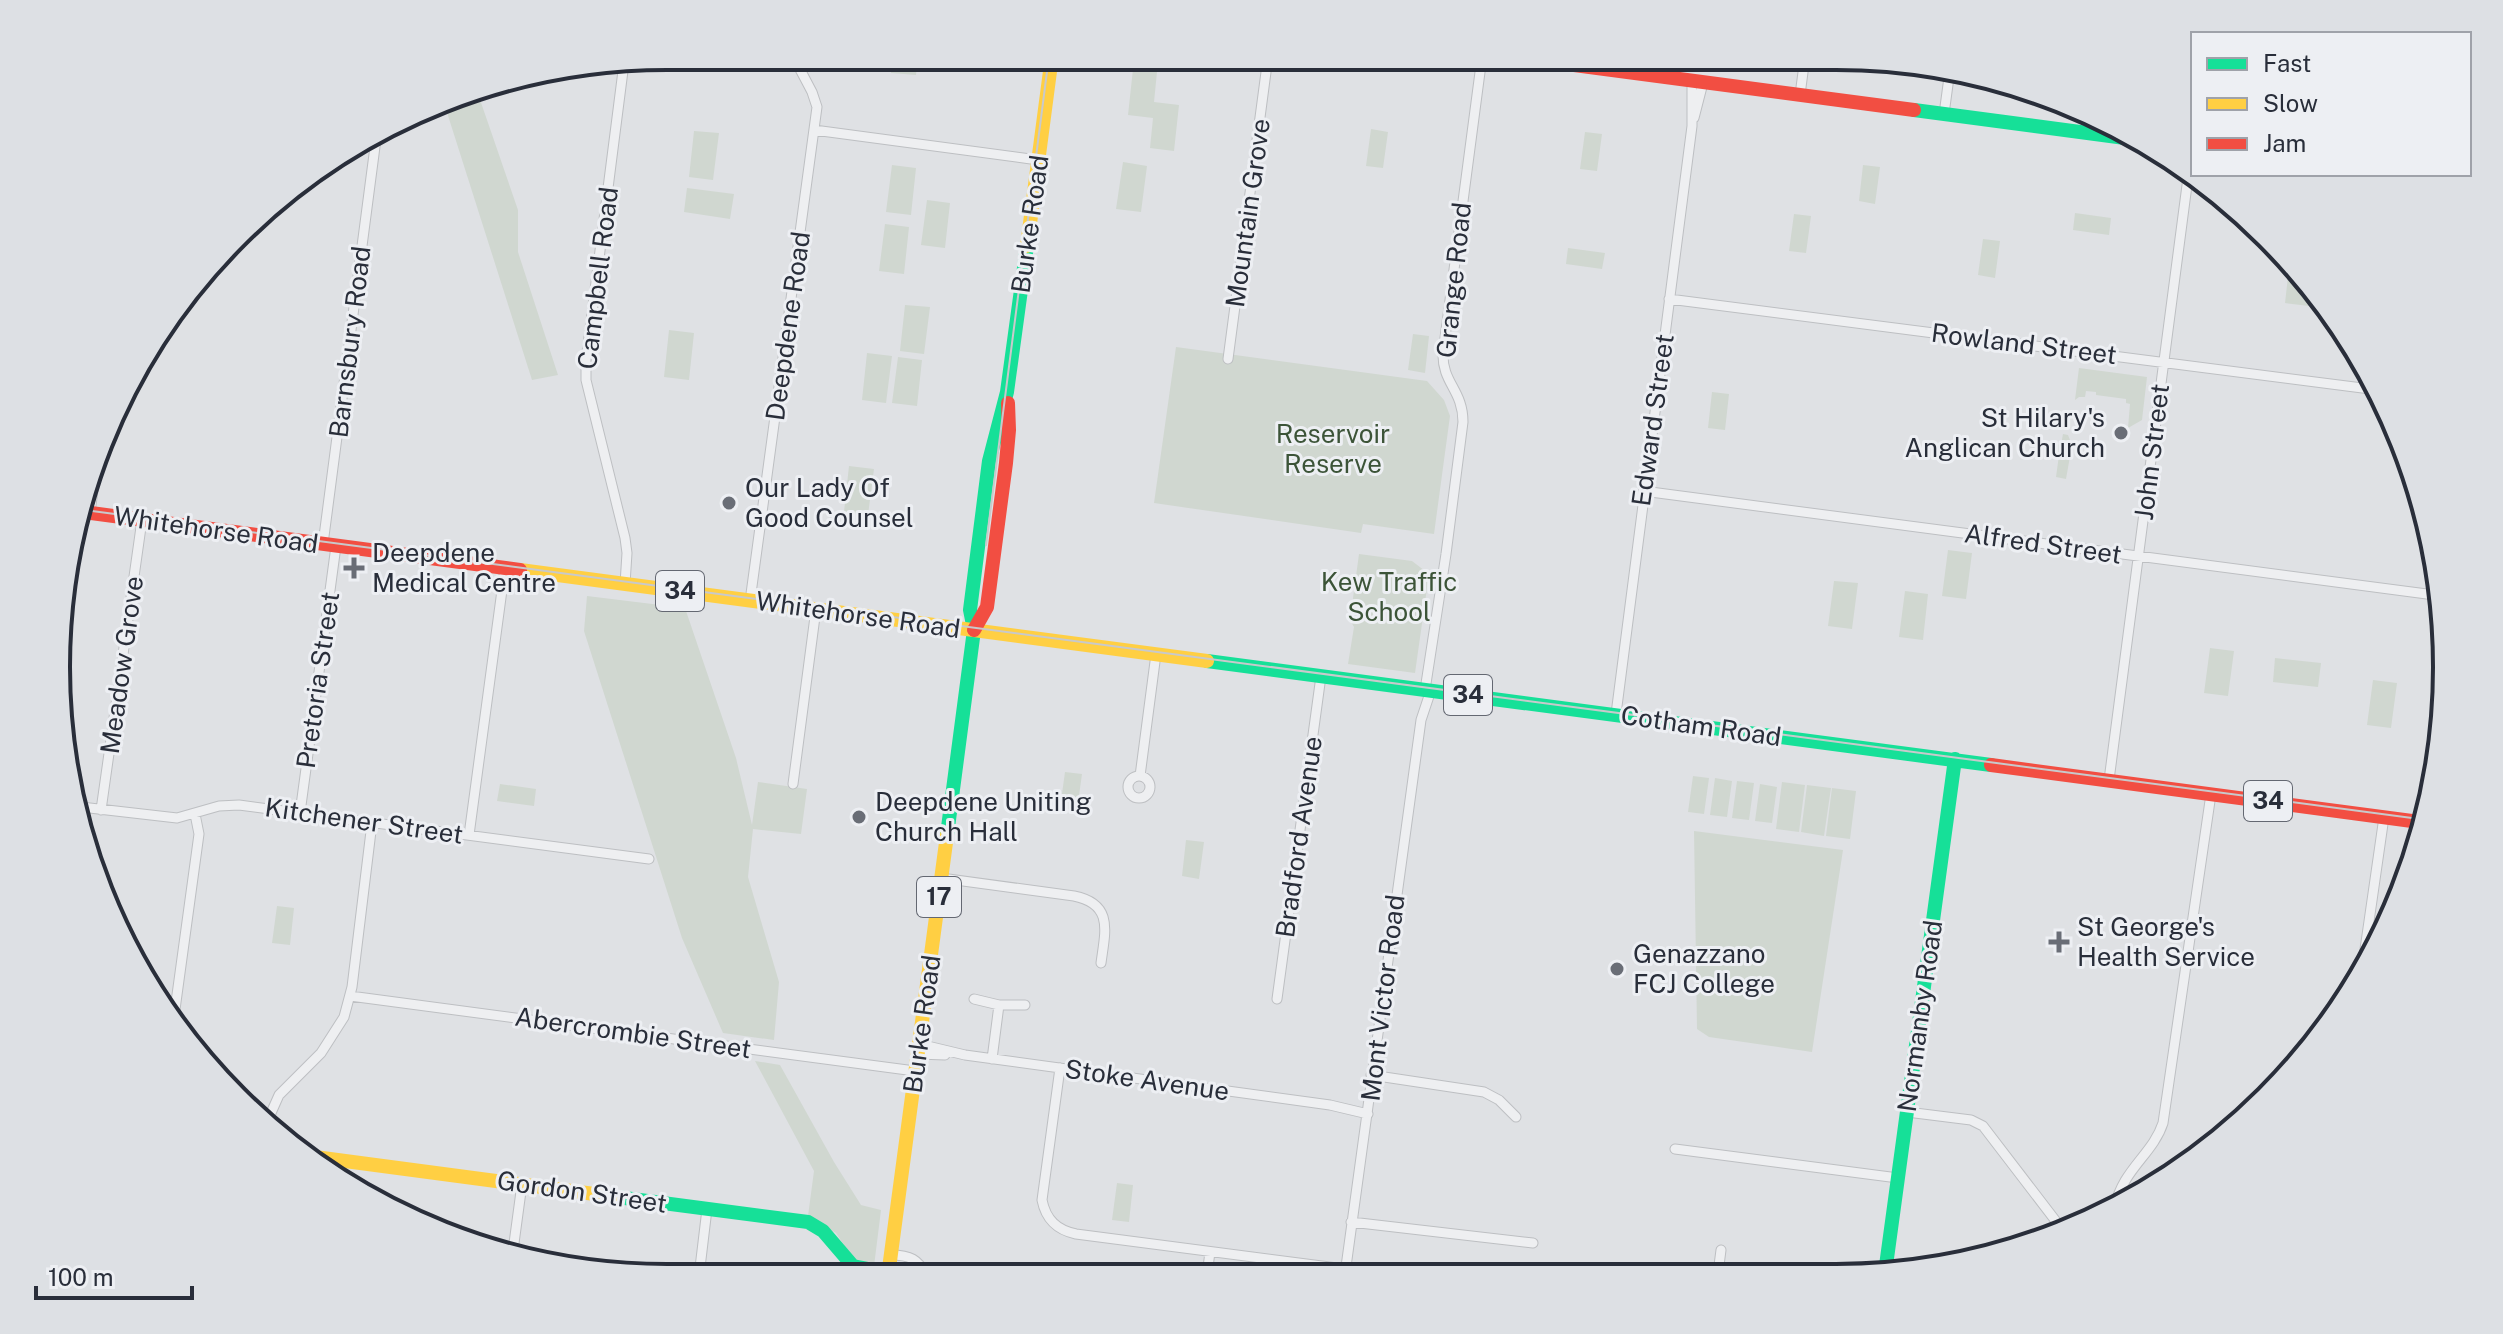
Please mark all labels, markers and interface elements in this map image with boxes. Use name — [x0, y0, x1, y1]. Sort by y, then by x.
legend — [2191, 32, 2471, 176]
text: Fast — [2263, 49, 2311, 77]
text: Slow — [2263, 89, 2318, 117]
street label: Mountain Grove — [1219, 116, 1276, 309]
text: Jam — [2263, 129, 2306, 157]
street label: Burke Road — [1004, 153, 1055, 295]
street label: Campbell Road — [571, 185, 624, 371]
street label: Grange Road — [1430, 201, 1477, 359]
street label: Deepdene Road — [759, 229, 816, 422]
street label: Barnsbury Road — [322, 244, 377, 440]
street label: Rowland Street — [1929, 317, 2119, 370]
street label: Edward Street — [1625, 332, 1680, 508]
street label: John Street — [2128, 382, 2175, 522]
place label: St Hilary's Anglican Church — [1904, 402, 2105, 463]
park label: Reservoir Reserve — [1276, 418, 1390, 479]
marker: St Hilary's Anglican Church — [2112, 424, 2130, 442]
place label: Our Lady Of Good Counsel — [745, 472, 914, 533]
marker: Our Lady Of Good Counsel — [720, 494, 738, 512]
street label: Whitehorse Road — [112, 500, 320, 559]
street label: Alfred Street — [1962, 517, 2124, 570]
place label: Deepdene Medical Centre — [372, 537, 556, 598]
marker: Deepdene Medical Centre — [343, 557, 365, 579]
park label: Kew Traffic School — [1321, 566, 1457, 627]
road number: 34 — [656, 571, 704, 611]
street label: Meadow Grove — [94, 574, 149, 756]
street label: Whitehorse Road — [754, 585, 962, 644]
street label: Pretoria Street — [290, 589, 345, 770]
road number: 34 — [1444, 675, 1492, 715]
street label: Cotham Road — [1619, 699, 1783, 752]
street label: Bradford Avenue — [1269, 734, 1328, 940]
road number: 34 — [2244, 781, 2292, 821]
place label: Deepdene Uniting Church Hall — [875, 786, 1092, 847]
street label: Kitchener Street — [263, 791, 465, 850]
marker: Deepdene Uniting Church Hall — [850, 808, 868, 826]
road number: 17 — [917, 877, 961, 917]
street label: Mont Victor Road — [1354, 893, 1411, 1103]
place label: St George's Health Service — [2077, 911, 2255, 972]
street label: Normanby Road — [1891, 918, 1948, 1114]
marker: St George's Health Service — [2048, 931, 2070, 953]
place label: Genazzano FCJ College — [1633, 938, 1775, 999]
street label: Burke Road — [896, 953, 947, 1095]
marker: Genazzano FCJ College — [1608, 960, 1626, 978]
street label: Abercrombie Street — [513, 1001, 753, 1064]
street label: Stoke Avenue — [1063, 1053, 1231, 1106]
street label: Gordon Street — [495, 1164, 669, 1219]
scale bar — [36, 1250, 192, 1300]
text: 100 m — [48, 1263, 114, 1291]

